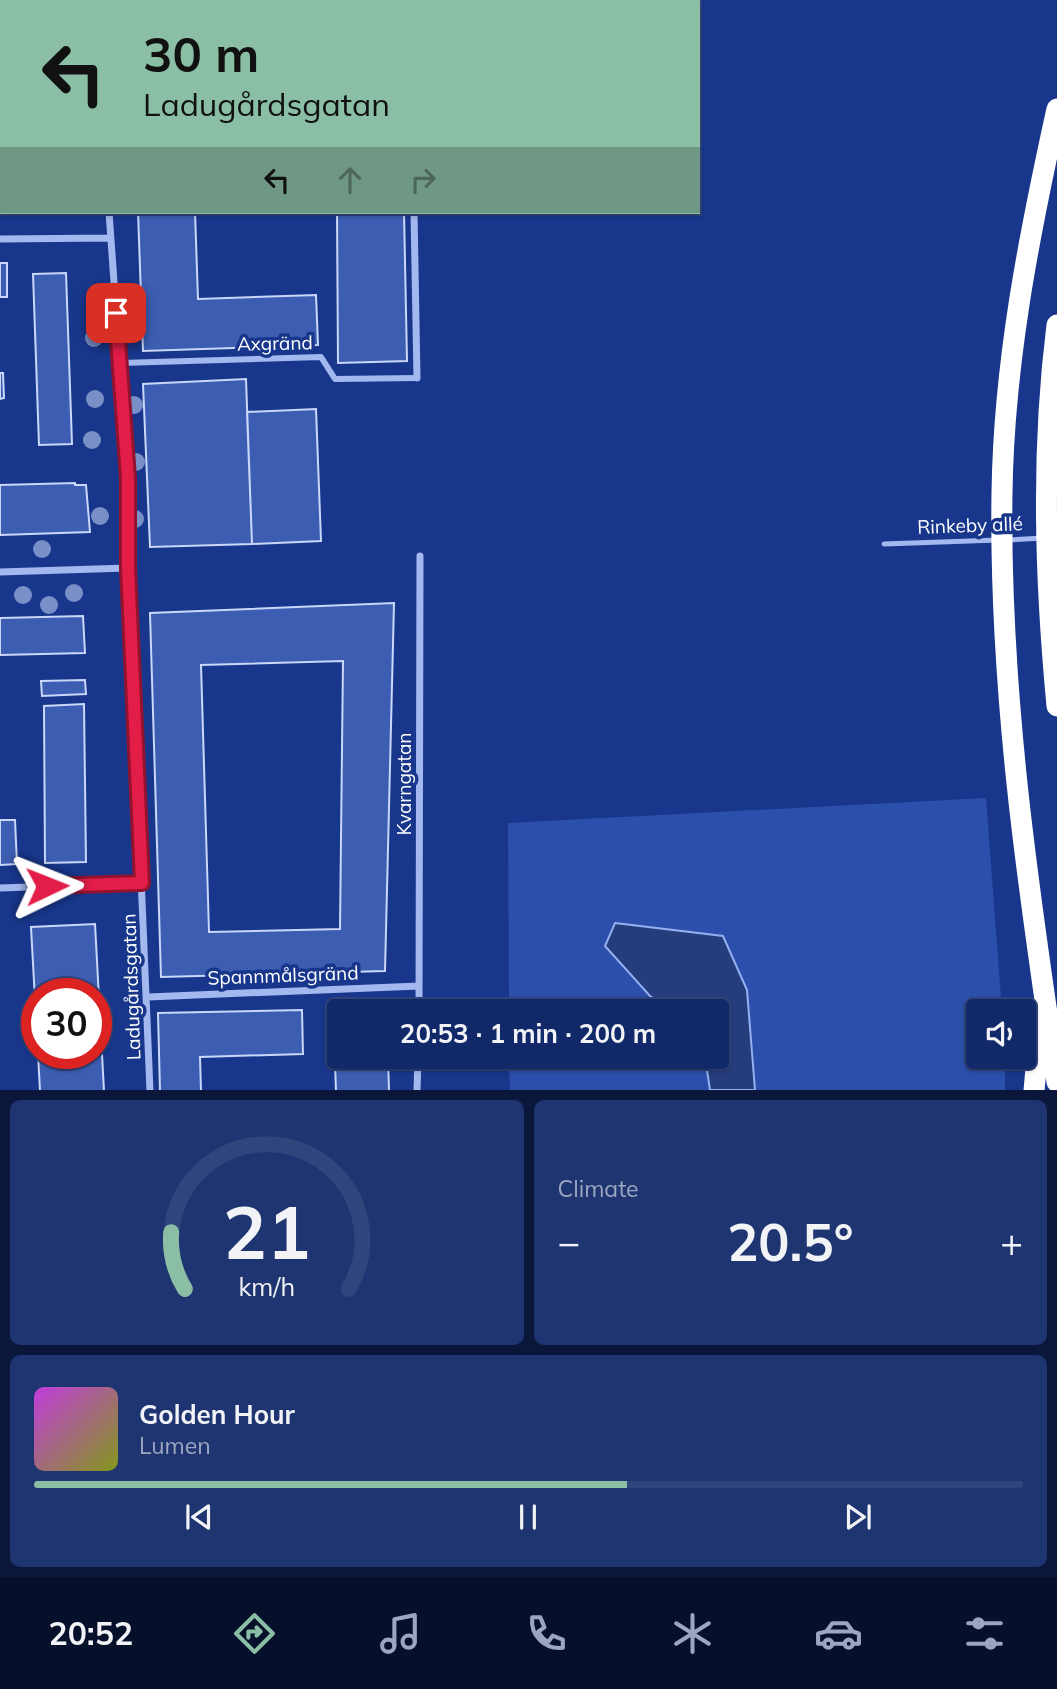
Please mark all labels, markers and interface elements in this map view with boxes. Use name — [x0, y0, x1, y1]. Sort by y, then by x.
text: 30 m — [143, 23, 259, 84]
icon: left — [28, 28, 119, 119]
text: Ladugårdsgatan — [143, 84, 390, 124]
icon: left — [258, 161, 296, 199]
icon: ahead — [331, 161, 369, 199]
icon: right — [404, 161, 442, 199]
pin — [86, 283, 146, 343]
icon: arrive — [97, 294, 135, 332]
street label: Axgränd — [237, 330, 313, 356]
street label: Rinkeby allé — [917, 511, 1023, 539]
street label: Kvarngatan — [392, 733, 416, 835]
position arrow — [10, 849, 84, 923]
street label: Ladugårdsgatan — [116, 913, 146, 1061]
street label: Spannmålsgränd — [207, 960, 359, 990]
speed limit sign: 30 — [21, 978, 112, 1069]
map controls — [966, 999, 1036, 1069]
button: sound — [966, 999, 1036, 1069]
text: 20:53 · 1 min · 200 m — [400, 1017, 656, 1050]
text: Climate — [558, 1174, 639, 1203]
text: 21 — [223, 1186, 310, 1277]
text: 20.5° — [727, 1209, 853, 1274]
text: − — [558, 1218, 580, 1266]
text: + — [1000, 1218, 1023, 1266]
text: km/h — [238, 1270, 295, 1301]
text: Golden Hour — [139, 1398, 295, 1431]
text: Lumen — [139, 1431, 211, 1460]
icon: previous — [180, 1498, 218, 1536]
icon: pause — [509, 1498, 547, 1536]
icon: next — [839, 1498, 877, 1536]
icon: directions — [230, 1609, 279, 1658]
icon: music — [376, 1609, 425, 1658]
icon: phone — [522, 1609, 571, 1658]
icon: climate — [668, 1609, 717, 1658]
icon: car — [814, 1609, 863, 1658]
icon: filters — [960, 1609, 1009, 1658]
text: 20:52 — [48, 1613, 133, 1653]

